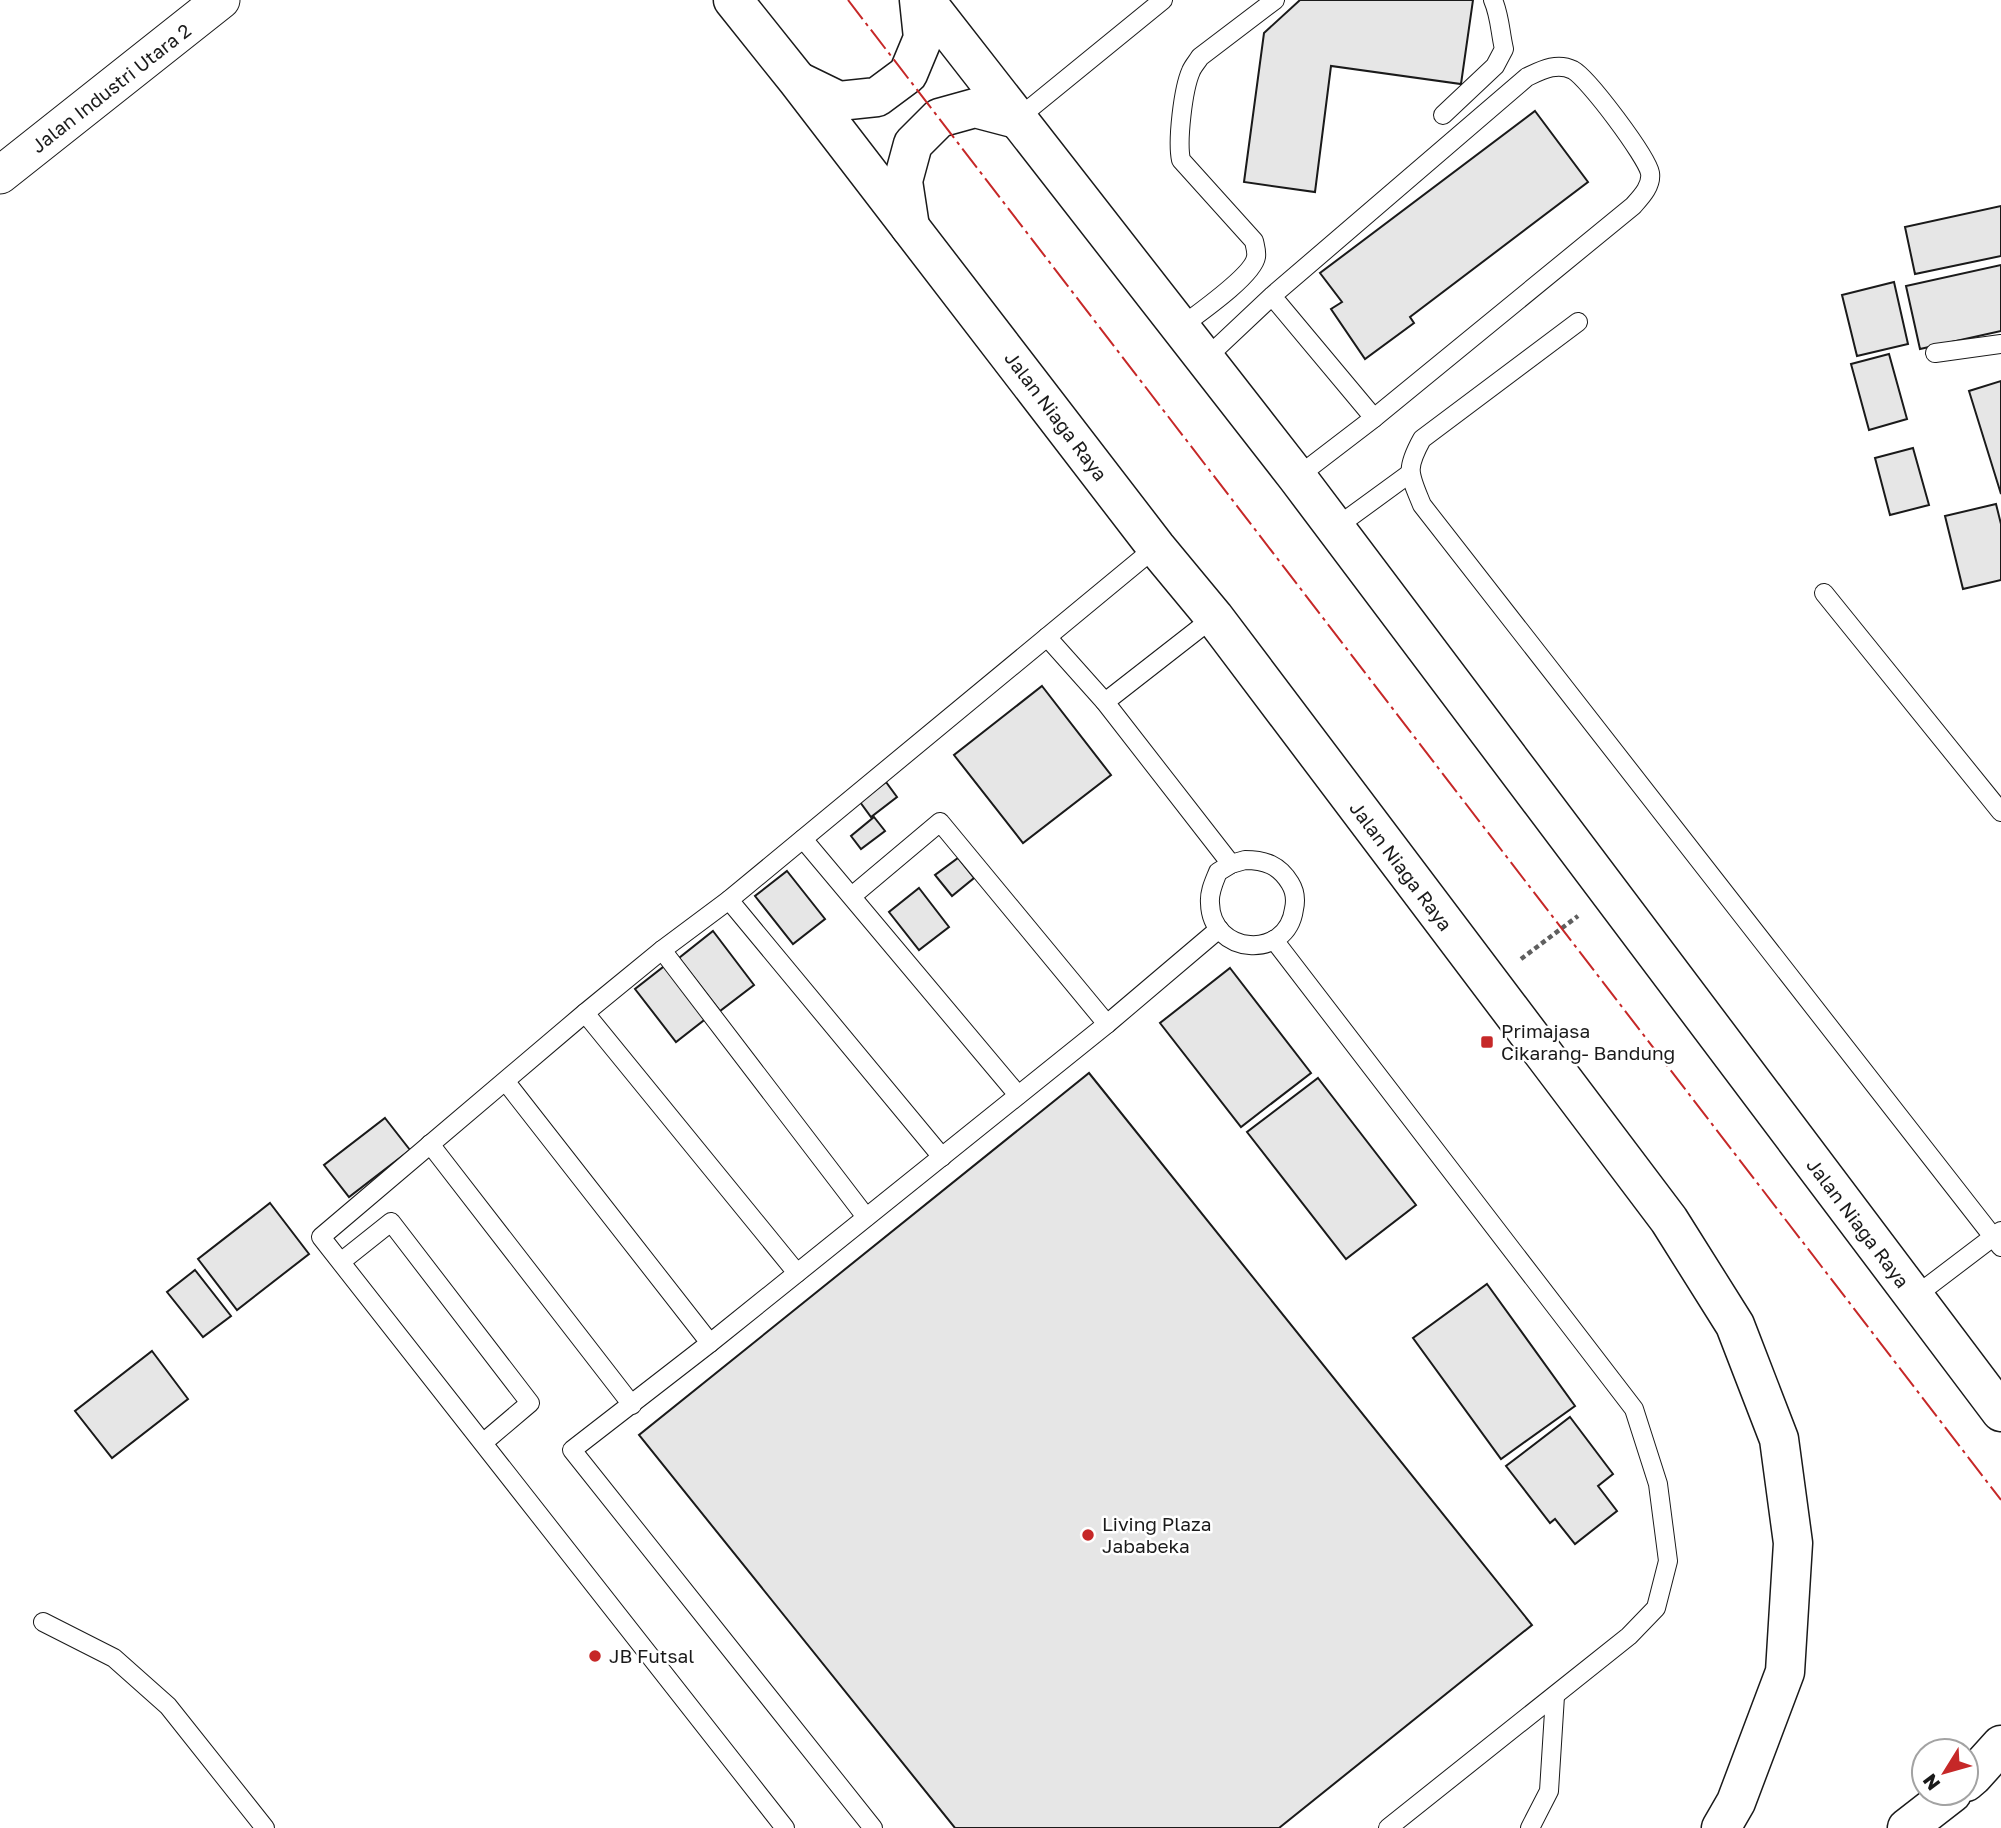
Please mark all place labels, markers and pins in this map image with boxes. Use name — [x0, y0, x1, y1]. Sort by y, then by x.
place label: Primajasa Cikarang- Bandung — [1501, 1019, 1675, 1064]
marker: Primajasa Cikarang- Bandung — [1479, 1034, 1495, 1050]
place label: Living Plaza Jababeka — [1102, 1512, 1211, 1557]
marker: Living Plaza Jababeka — [1080, 1527, 1096, 1543]
place label: JB Futsal — [609, 1644, 694, 1667]
marker: JB Futsal — [587, 1648, 603, 1664]

